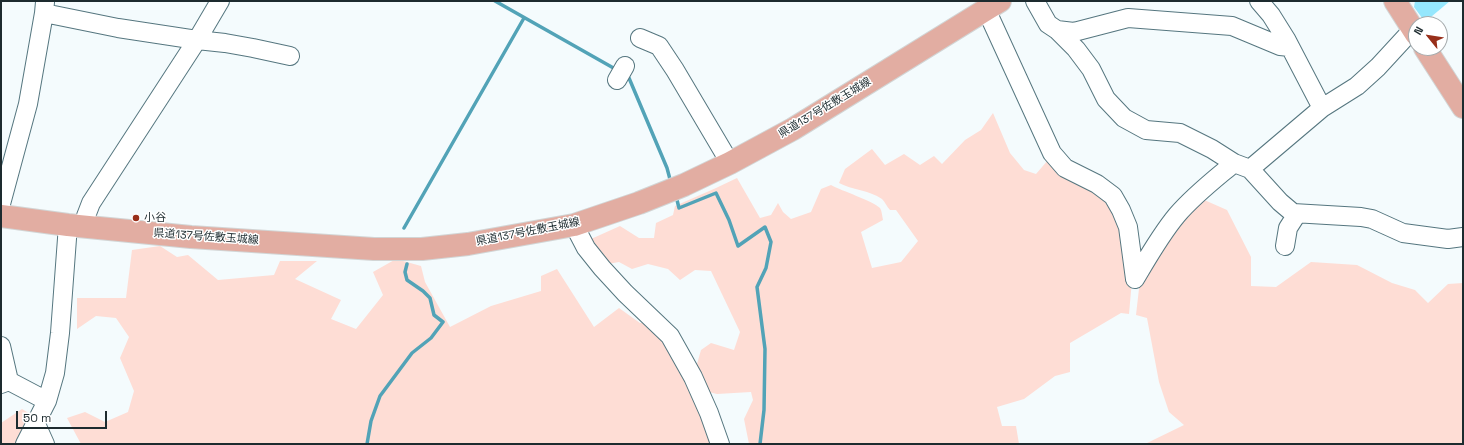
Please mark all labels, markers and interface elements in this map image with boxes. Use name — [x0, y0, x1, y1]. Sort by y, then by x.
north arrow — [1408, 16, 1448, 56]
text: N — [1411, 24, 1426, 37]
street label: 県道137号佐敷玉城線 — [776, 75, 874, 141]
place label: 小谷 — [144, 211, 166, 225]
marker: 小谷 — [131, 213, 141, 223]
street label: 県道137号佐敷玉城線 — [475, 215, 581, 249]
street label: 県道137号佐敷玉城線 — [153, 227, 259, 247]
scale bar — [18, 403, 109, 429]
text: 50 m — [23, 410, 51, 426]

